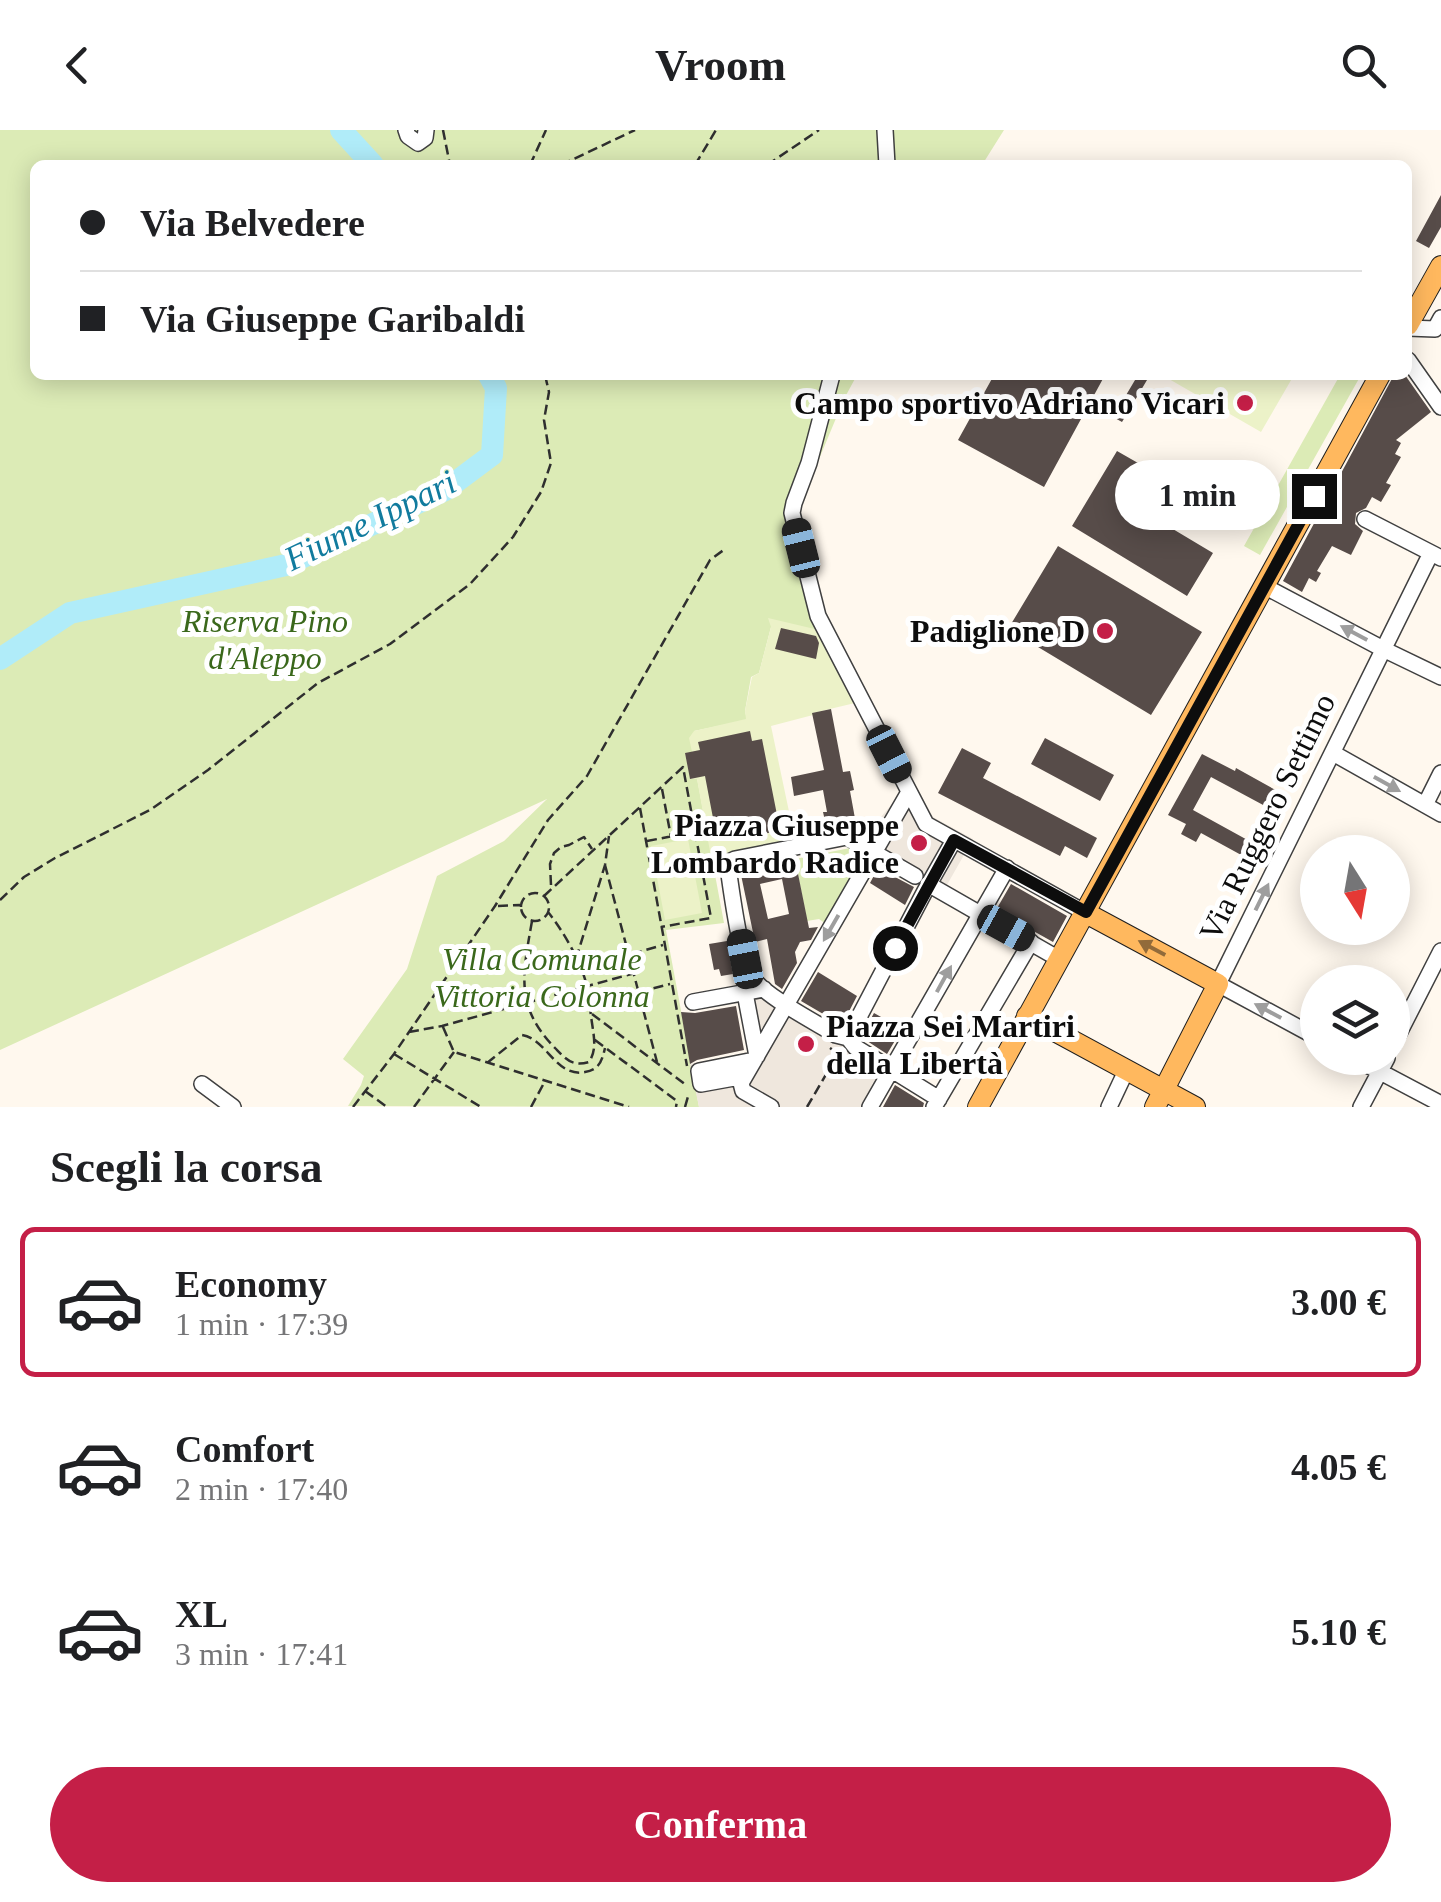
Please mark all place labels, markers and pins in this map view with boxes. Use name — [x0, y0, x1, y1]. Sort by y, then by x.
place label: Campo sportivo Adriano Vicari — [794, 385, 1225, 421]
marker: Campo sportivo Adriano Vicari — [1234, 392, 1256, 414]
place label: Padiglione D — [910, 613, 1085, 649]
marker: Padiglione D — [1094, 620, 1116, 642]
place label: Piazza Giuseppe Lombardo Radice — [651, 807, 899, 880]
marker: Piazza Giuseppe Lombardo Radice — [908, 832, 930, 854]
place label: Piazza Sei Martiri della Libertà — [826, 1008, 1075, 1081]
marker: Piazza Sei Martiri della Libertà — [795, 1033, 817, 1055]

